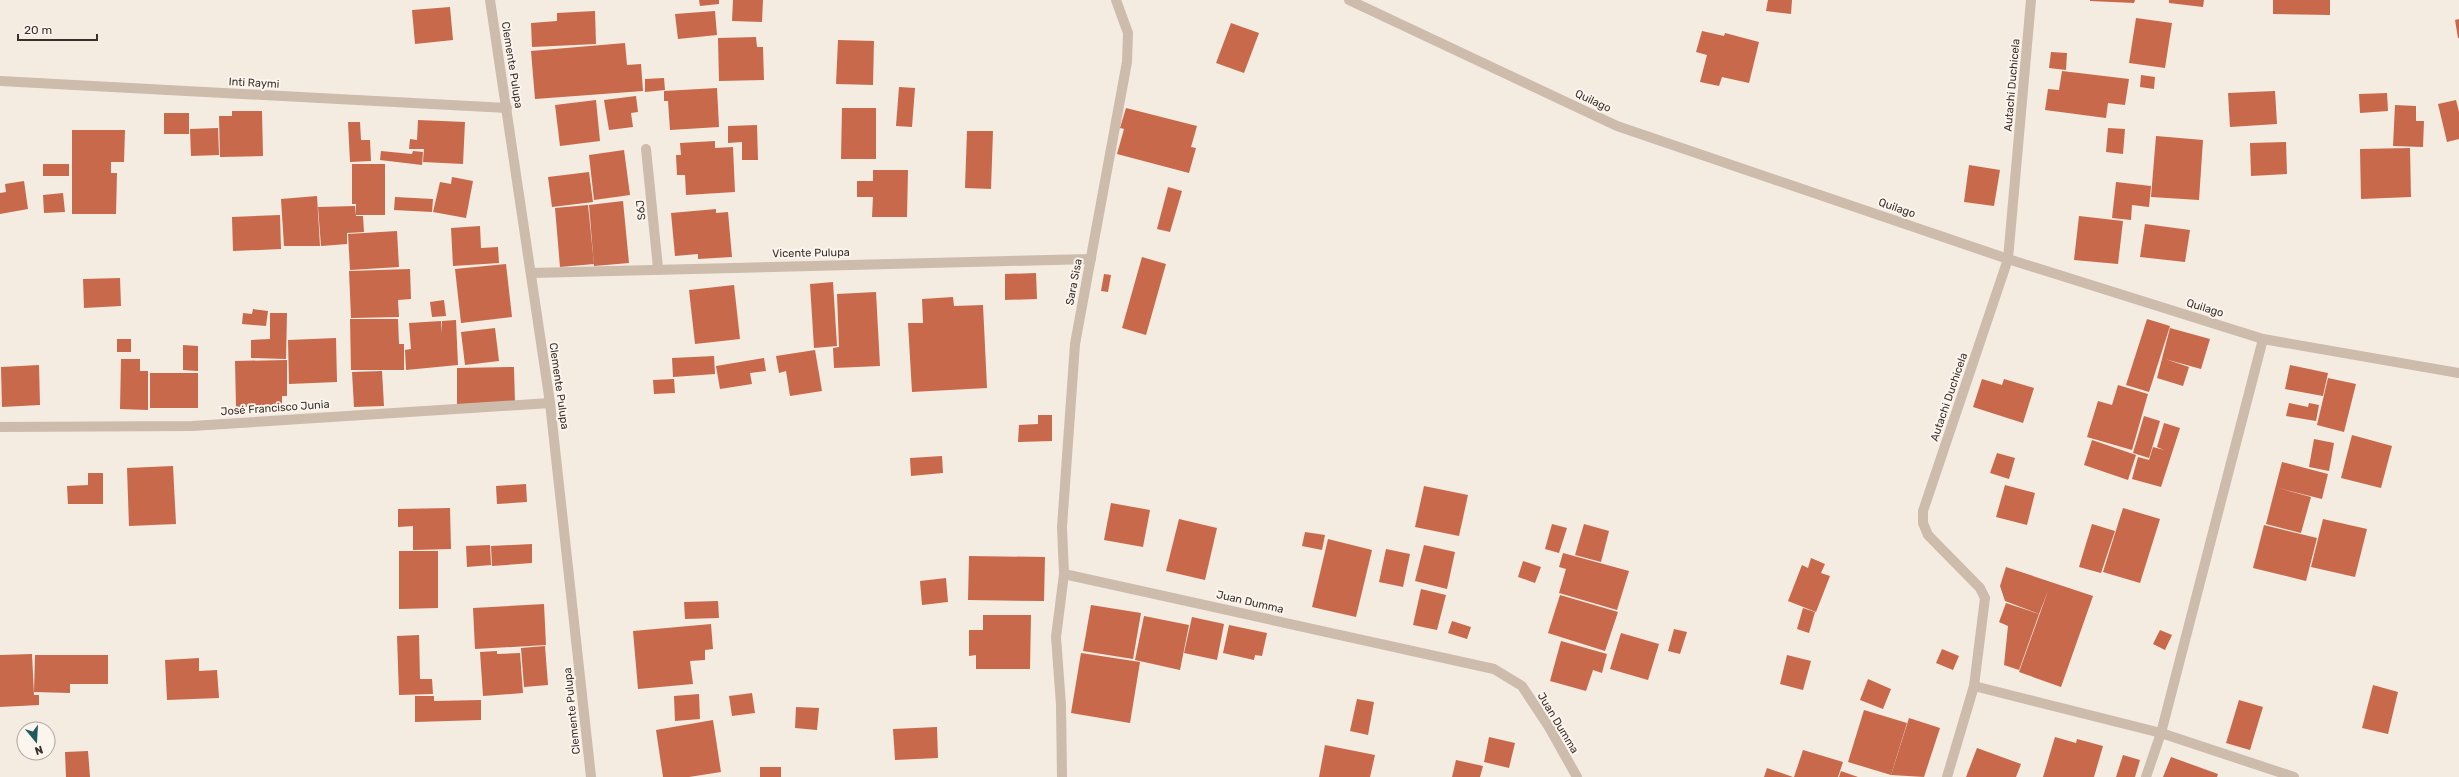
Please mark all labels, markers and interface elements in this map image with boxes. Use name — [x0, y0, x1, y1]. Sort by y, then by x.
scale bar — [18, 16, 97, 42]
street label: Clemente Pulupa — [499, 21, 525, 109]
text: 20 m — [24, 23, 52, 37]
street label: Autachi Duchicela — [2001, 38, 2023, 132]
street label: Inti Raymi — [228, 75, 280, 91]
street label: Quilago — [1573, 87, 1613, 115]
street label: Quilago — [1877, 196, 1917, 220]
street label: S6J — [633, 199, 649, 221]
street label: Vicente Pulupa — [772, 246, 850, 260]
street label: Sara Sisa — [1063, 258, 1085, 306]
street label: Quilago — [2185, 296, 2225, 320]
street label: Clemente Pulupa — [546, 342, 572, 430]
street label: Autachi Duchicela — [1928, 351, 1970, 443]
street label: José Francisco Junia — [220, 398, 330, 418]
street label: Juan Dumma — [1215, 588, 1285, 616]
street label: Clemente Pulupa — [561, 667, 583, 755]
street label: Juan Dumma — [1535, 690, 1581, 756]
north arrow — [16, 721, 56, 761]
text: N — [33, 743, 45, 757]

